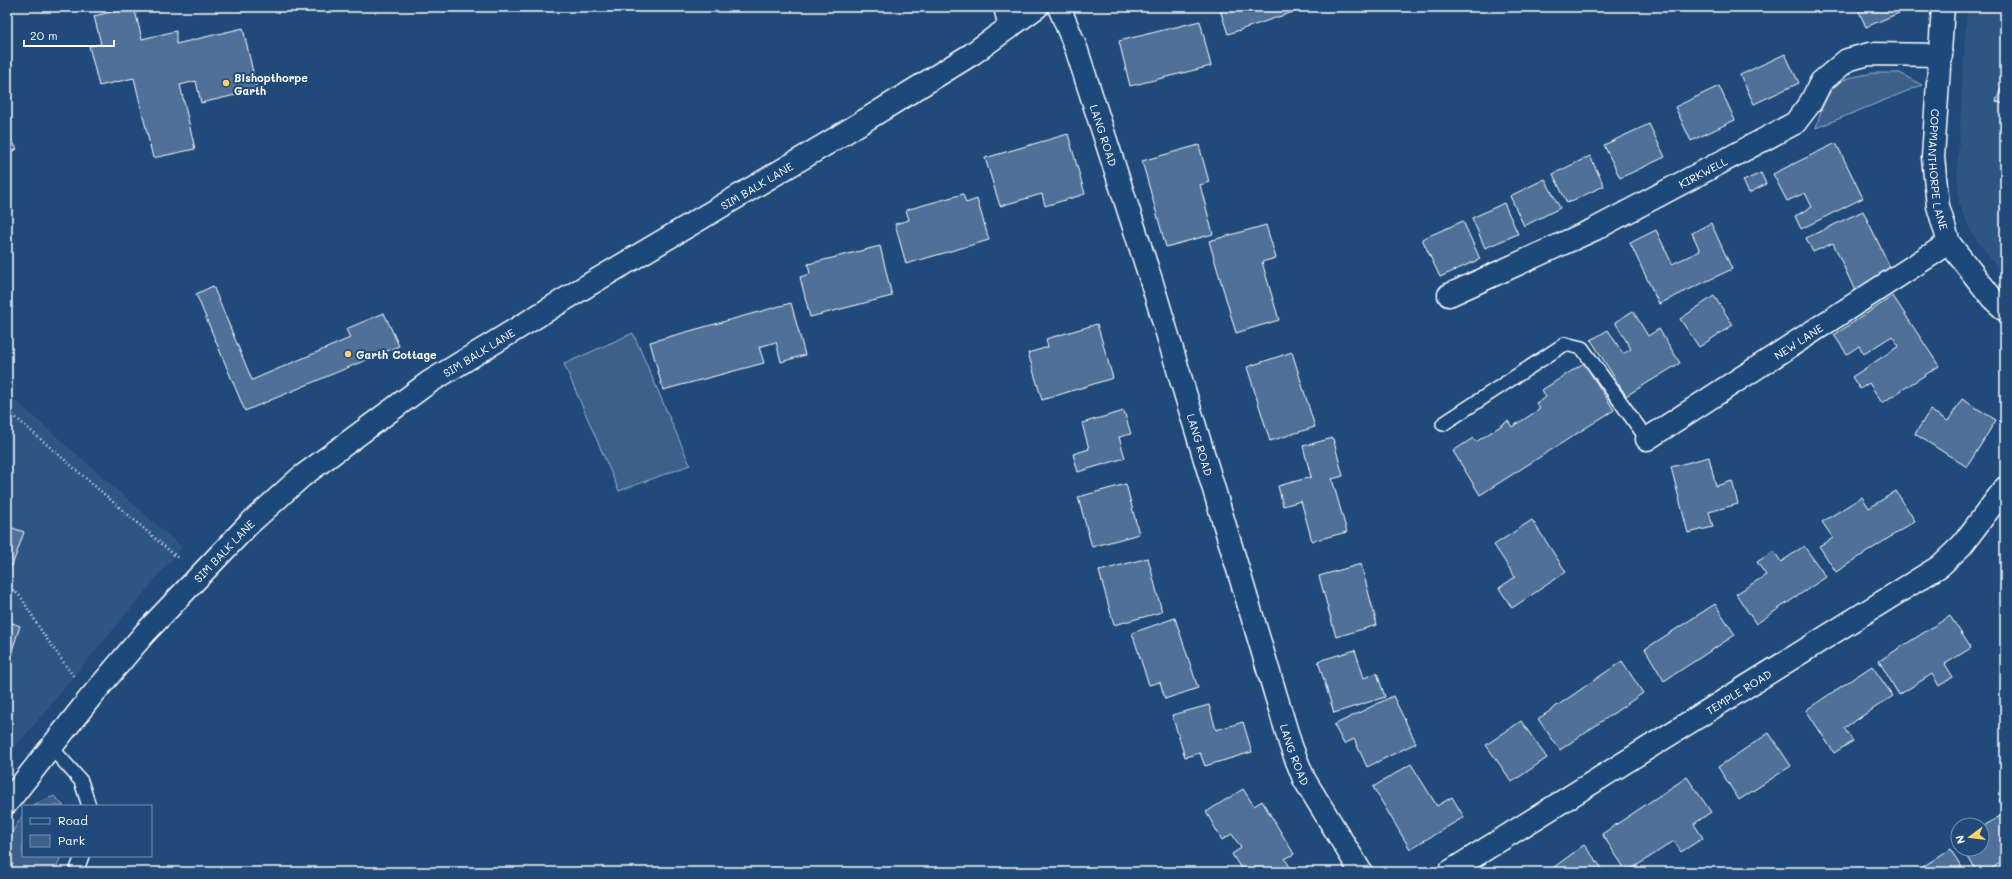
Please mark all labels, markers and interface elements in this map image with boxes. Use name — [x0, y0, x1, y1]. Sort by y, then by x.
scale bar — [24, 22, 114, 48]
text: 20 m — [30, 27, 58, 43]
place label: Bishopthorpe Garth — [234, 70, 308, 98]
marker: Bishopthorpe Garth — [221, 78, 231, 88]
street label: LANG ROAD — [1087, 102, 1121, 168]
street label: COPMANTHORPE LANE — [1925, 108, 1952, 232]
street label: KIRKWELL — [1676, 153, 1730, 191]
street label: SIM BALK LANE — [717, 158, 795, 213]
street label: NEW LANE — [1771, 320, 1825, 362]
street label: SIM BALK LANE — [440, 324, 517, 380]
place label: Garth Cottage — [356, 347, 437, 362]
marker: Garth Cottage — [343, 349, 353, 359]
street label: LANG ROAD — [1184, 412, 1217, 477]
street label: SIM BALK LANE — [190, 516, 257, 585]
street label: TEMPLE ROAD — [1703, 666, 1774, 718]
street label: LANG ROAD — [1277, 722, 1313, 788]
legend — [22, 805, 152, 857]
text: Road — [58, 812, 88, 828]
north arrow — [1950, 817, 1990, 857]
text: Park — [58, 832, 85, 848]
text: N — [1952, 834, 1968, 846]

